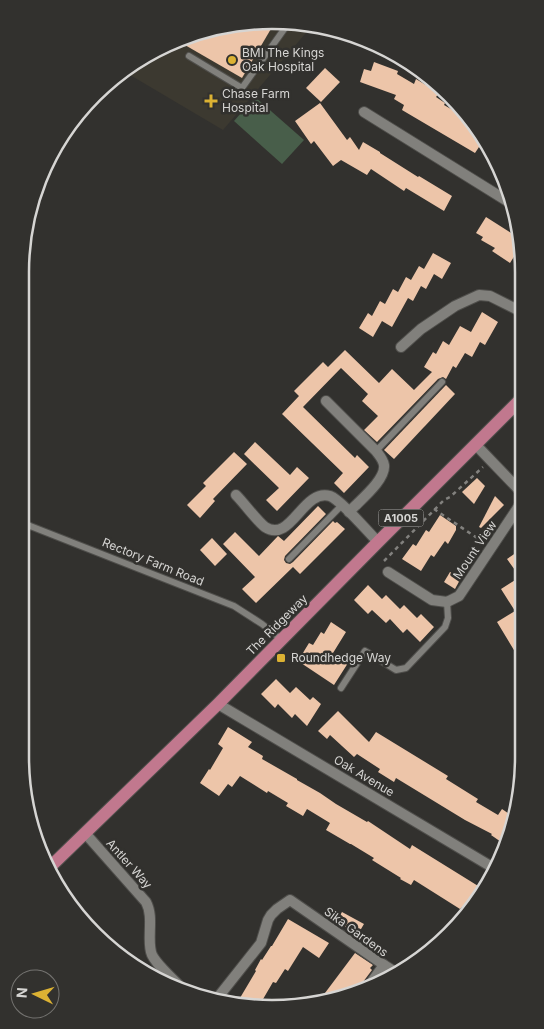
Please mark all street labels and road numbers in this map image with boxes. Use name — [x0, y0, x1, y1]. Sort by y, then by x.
road number: A1005 — [378, 509, 424, 526]
street label: Mount View — [450, 517, 500, 582]
street label: Rectory Farm Road — [100, 534, 206, 589]
street label: The Ridgeway — [243, 591, 311, 658]
street label: Oak Avenue — [331, 752, 397, 800]
street label: Antler Way — [103, 836, 156, 892]
street label: Sika Gardens — [322, 903, 391, 960]

